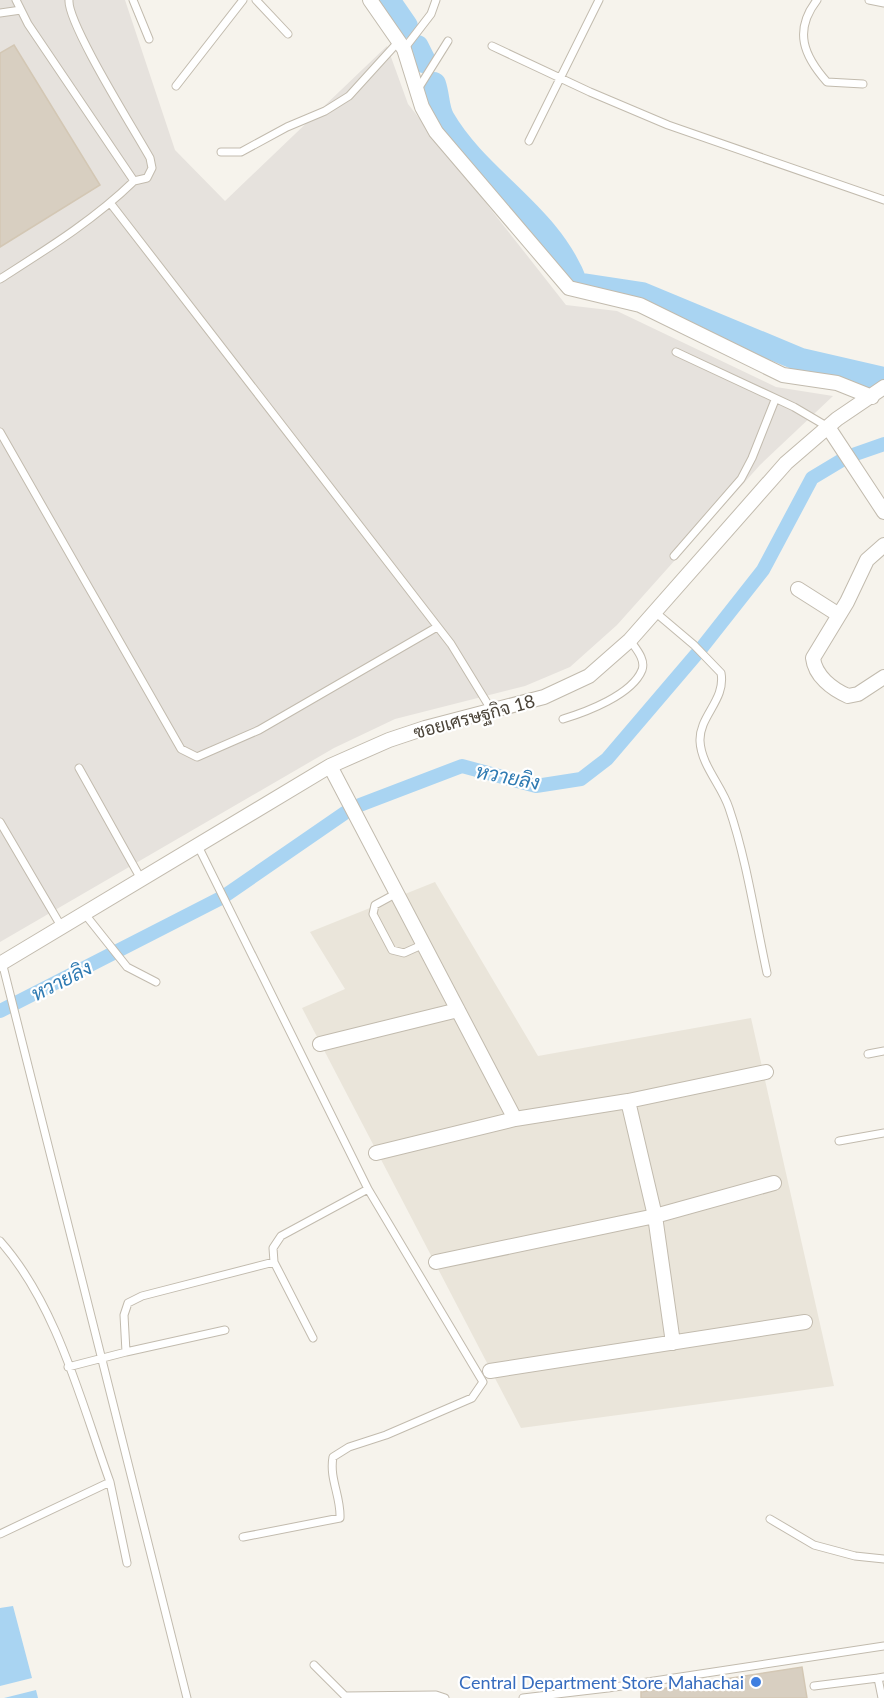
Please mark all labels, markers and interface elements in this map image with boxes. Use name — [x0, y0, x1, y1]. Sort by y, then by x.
street label: ซอยเศรษฐกิจ 18 — [411, 689, 538, 745]
water label: หวายลิง — [474, 758, 542, 794]
water label: หวายลิง — [27, 955, 95, 1005]
place label: Central Department Store Mahachai — [459, 1671, 744, 1693]
marker: Central Department Store Mahachai — [749, 1675, 763, 1689]

